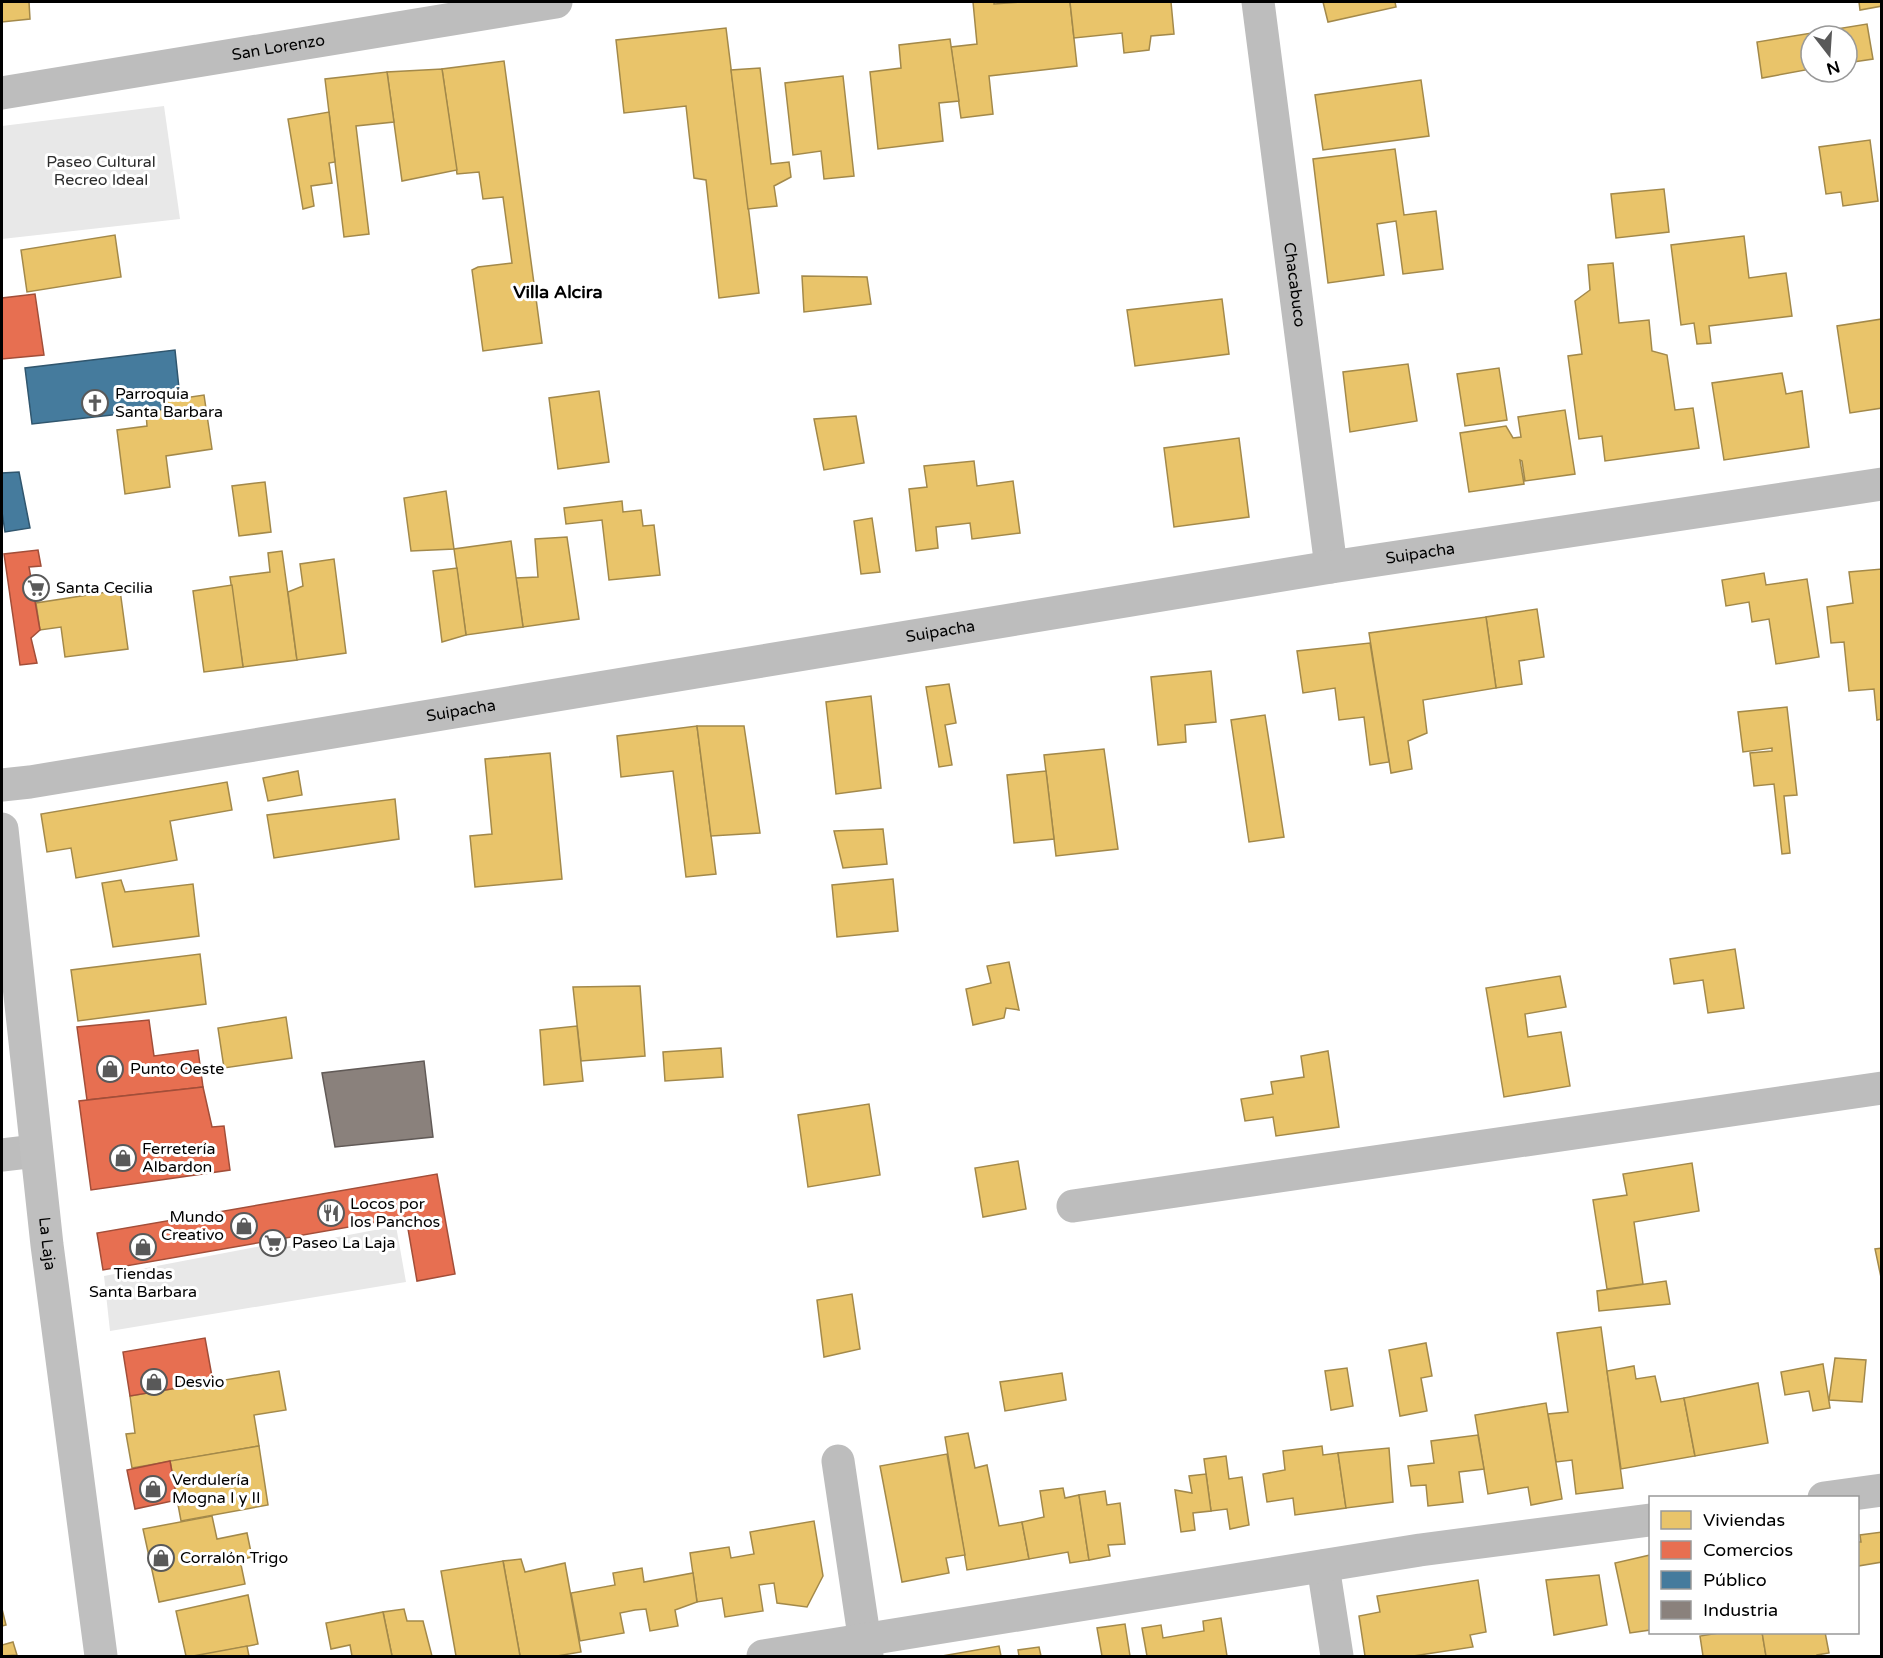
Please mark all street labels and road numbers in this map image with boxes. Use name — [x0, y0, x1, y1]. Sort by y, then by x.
street label: San Lorenzo — [230, 30, 326, 65]
street label: Chacabuco — [1279, 241, 1310, 328]
street label: Suipacha — [1384, 538, 1456, 569]
street label: Suipacha — [904, 616, 977, 647]
street label: Suipacha — [425, 695, 497, 726]
street label: La Laja — [34, 1216, 60, 1272]

